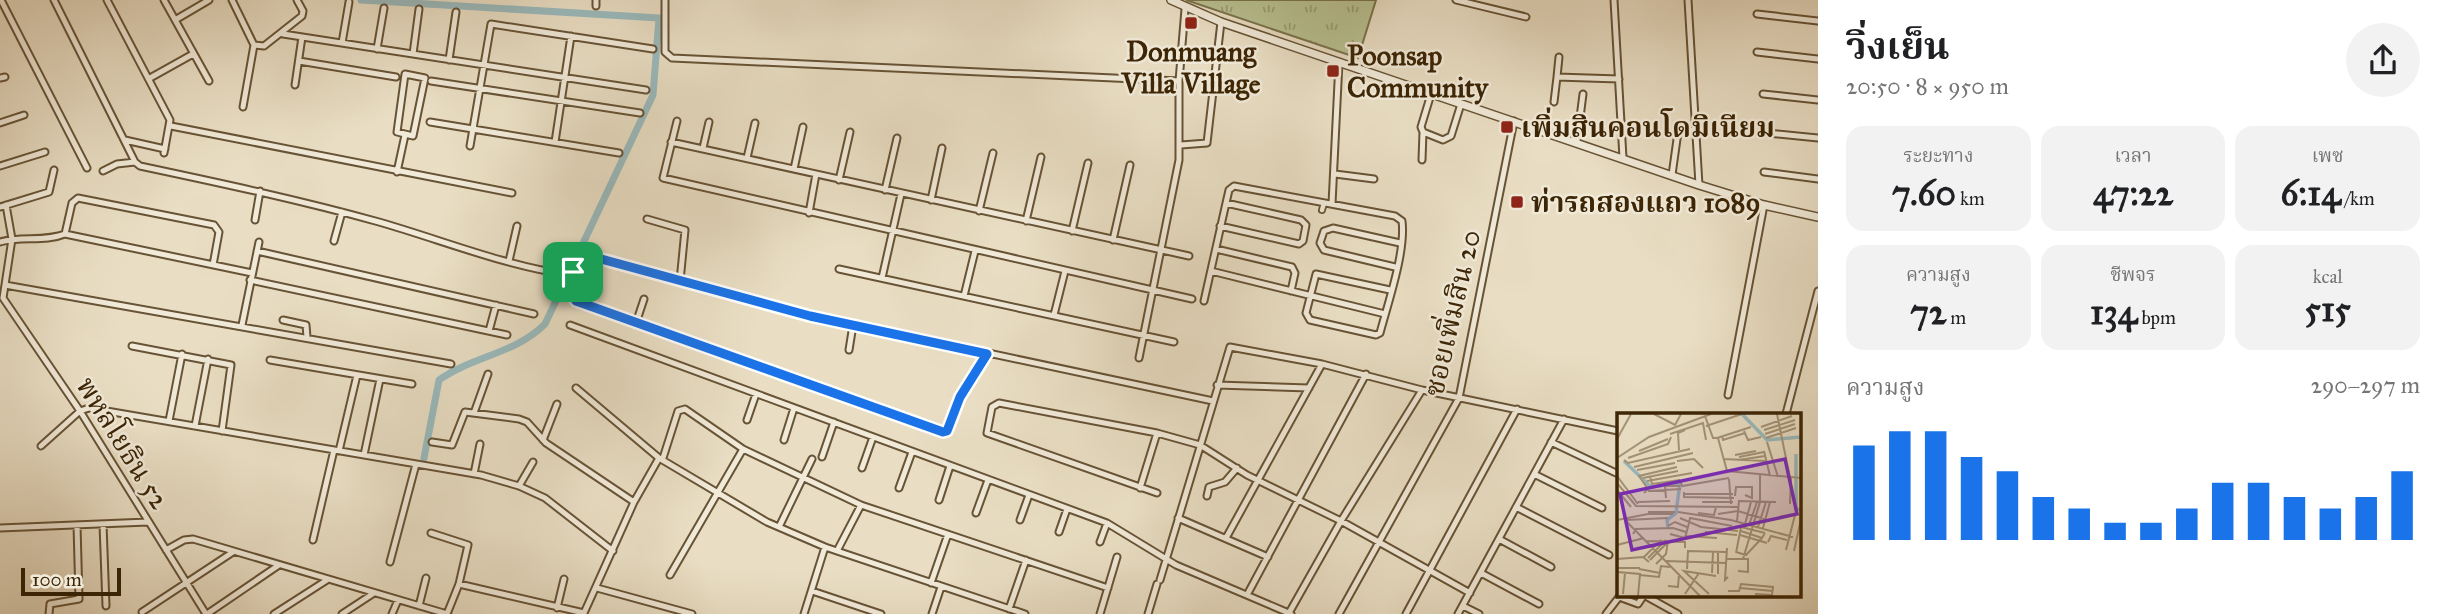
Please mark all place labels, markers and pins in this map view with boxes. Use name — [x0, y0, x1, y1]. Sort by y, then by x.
marker: Donmuang Villa Village — [1183, 15, 1199, 31]
place label: Donmuang Villa Village — [1120, 34, 1261, 101]
place label: Poonsap Community — [1347, 38, 1489, 105]
marker: Poonsap Community — [1325, 63, 1341, 79]
place label: เพิ่มสินคอนโดมิเนียม — [1521, 107, 1775, 145]
marker: เพิ่มสินคอนโดมิเนียม — [1499, 119, 1515, 135]
place label: ท่ารถสองแถว 1089 — [1531, 185, 1761, 220]
marker: ท่ารถสองแถว 1089 — [1509, 194, 1525, 210]
pin — [543, 242, 603, 302]

